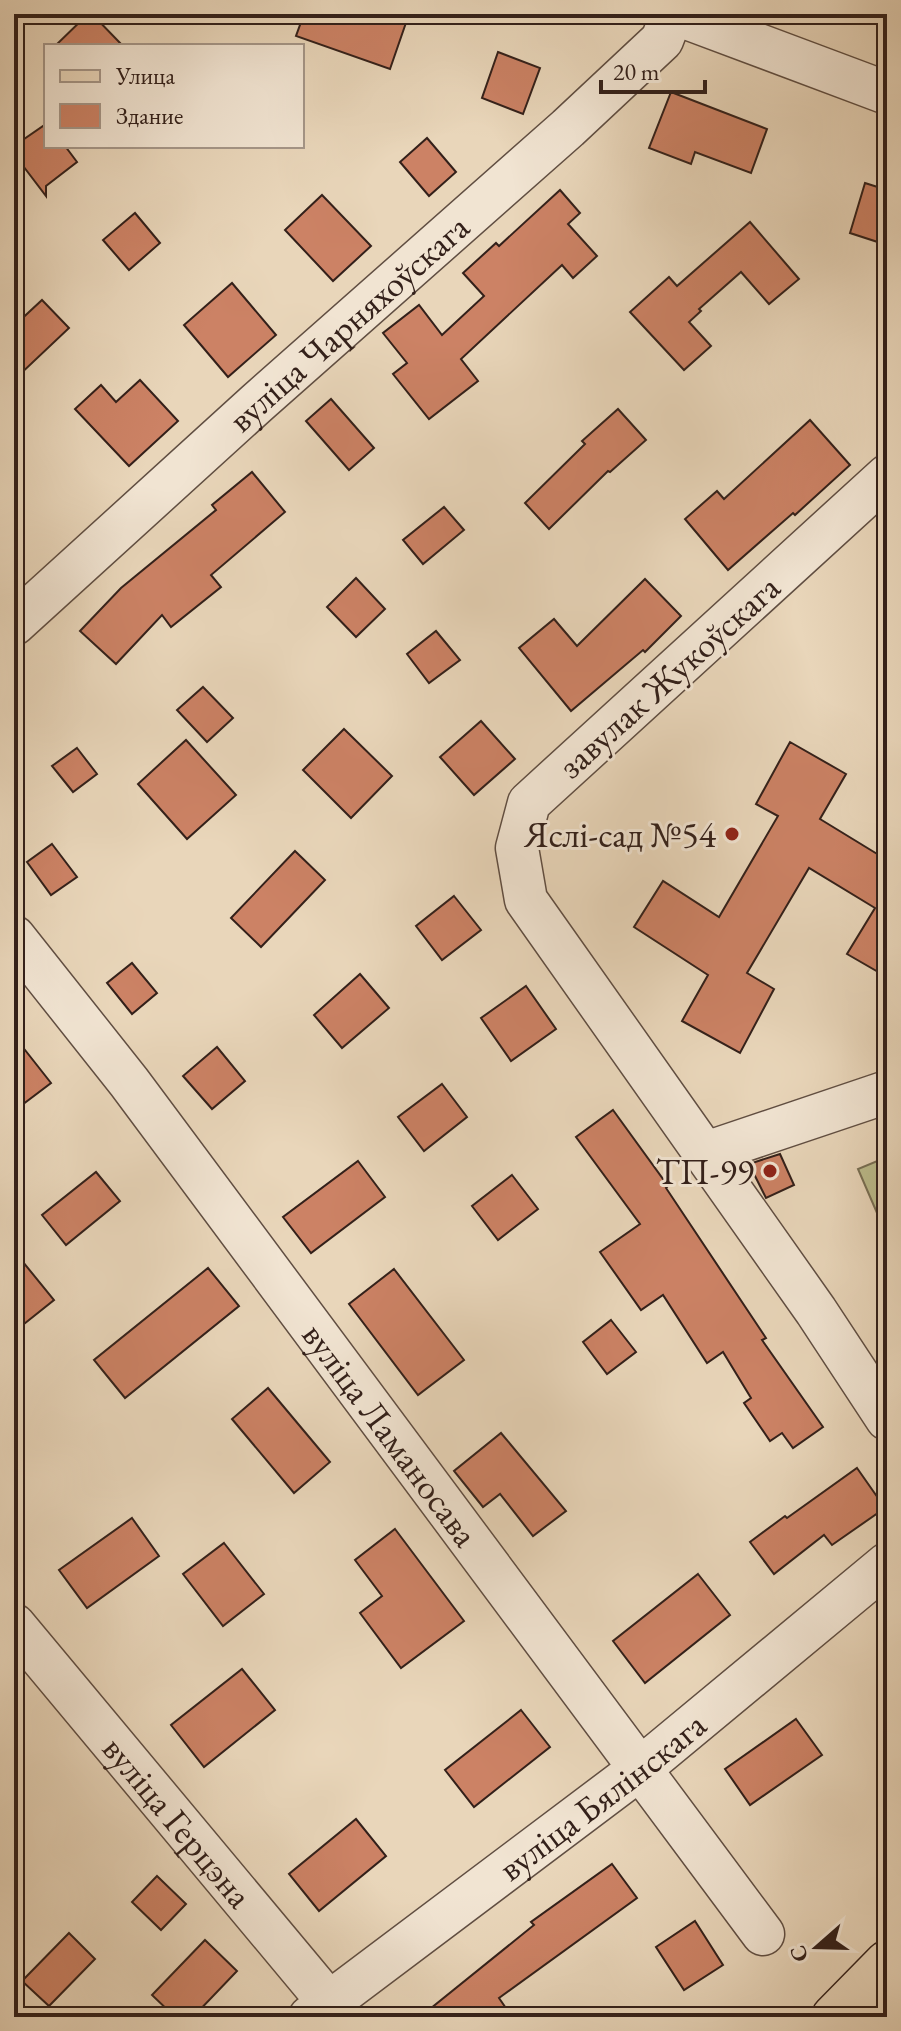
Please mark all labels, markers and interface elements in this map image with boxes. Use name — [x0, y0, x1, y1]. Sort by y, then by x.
legend — [44, 44, 304, 148]
scale bar — [601, 44, 705, 94]
text: 20 m — [613, 56, 660, 87]
text: Улица — [115, 60, 175, 91]
text: Здание — [116, 100, 183, 131]
street label: вуліца Чарняхоўскага — [218, 203, 479, 442]
street label: завулак Жукоўскага — [547, 563, 790, 789]
place label: Яслі-сад №54 — [523, 811, 717, 858]
marker: Яслі-сад №54 — [723, 825, 741, 843]
place label: ТП-99 — [656, 1148, 754, 1195]
marker: ТП-99 — [761, 1162, 779, 1180]
street label: вуліца Ламаносава — [292, 1313, 490, 1556]
street label: вуліца Бялінскага — [489, 1701, 716, 1891]
street label: вуліца Герцэна — [92, 1726, 263, 1918]
north arrow — [777, 1907, 857, 1987]
text: С — [782, 1941, 815, 1966]

